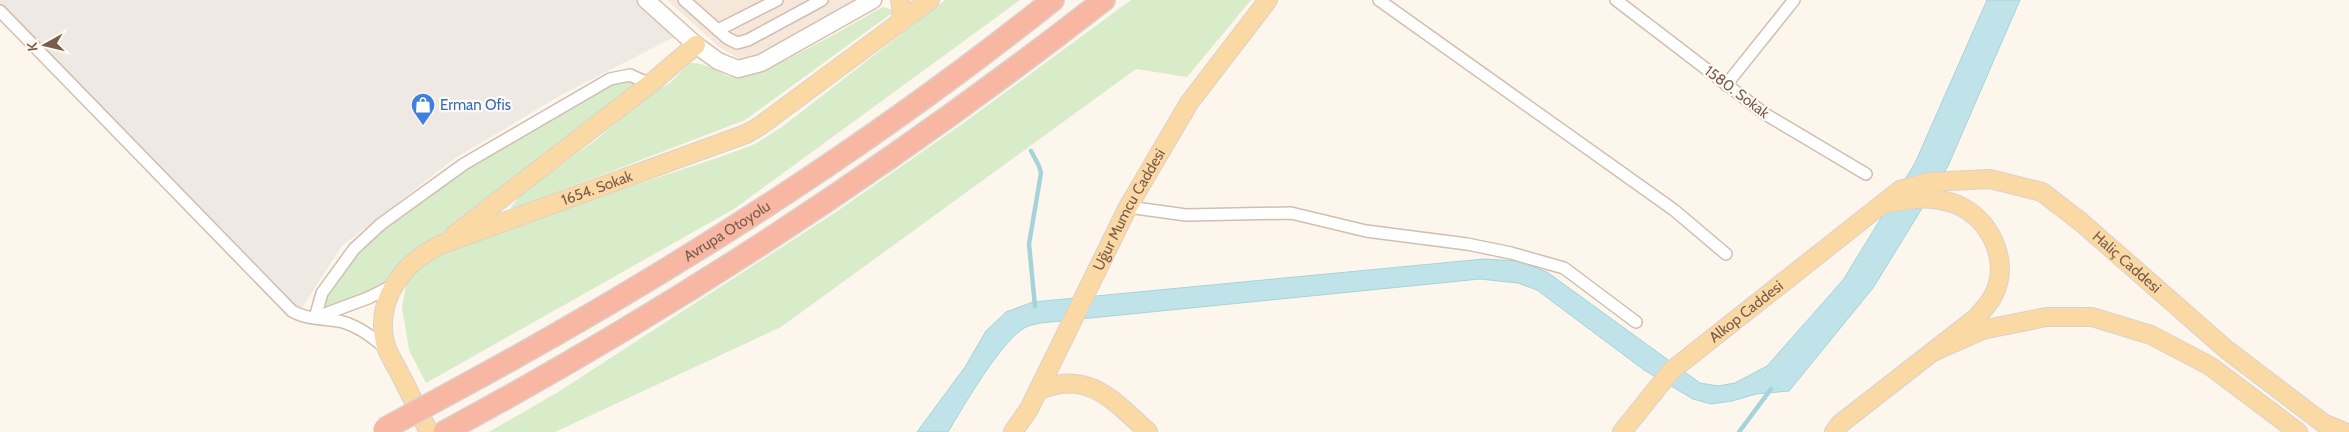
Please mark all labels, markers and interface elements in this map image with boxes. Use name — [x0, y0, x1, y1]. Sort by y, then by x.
north arrow — [20, 20, 70, 70]
text: K — [23, 41, 42, 52]
street label: 1580. Sokak — [1701, 62, 1773, 122]
shop icon: Erman Ofis — [410, 92, 436, 126]
place label: Erman Ofis — [440, 96, 511, 114]
street label: Uğur Mumcu Caddesi — [1089, 146, 1169, 274]
street label: 1654. Sokak — [559, 167, 635, 209]
street label: Avrupa Otoyolu — [680, 197, 774, 265]
street label: Haliç Caddesi — [2089, 227, 2165, 297]
street label: Alkop Caddesi — [1706, 277, 1787, 346]

